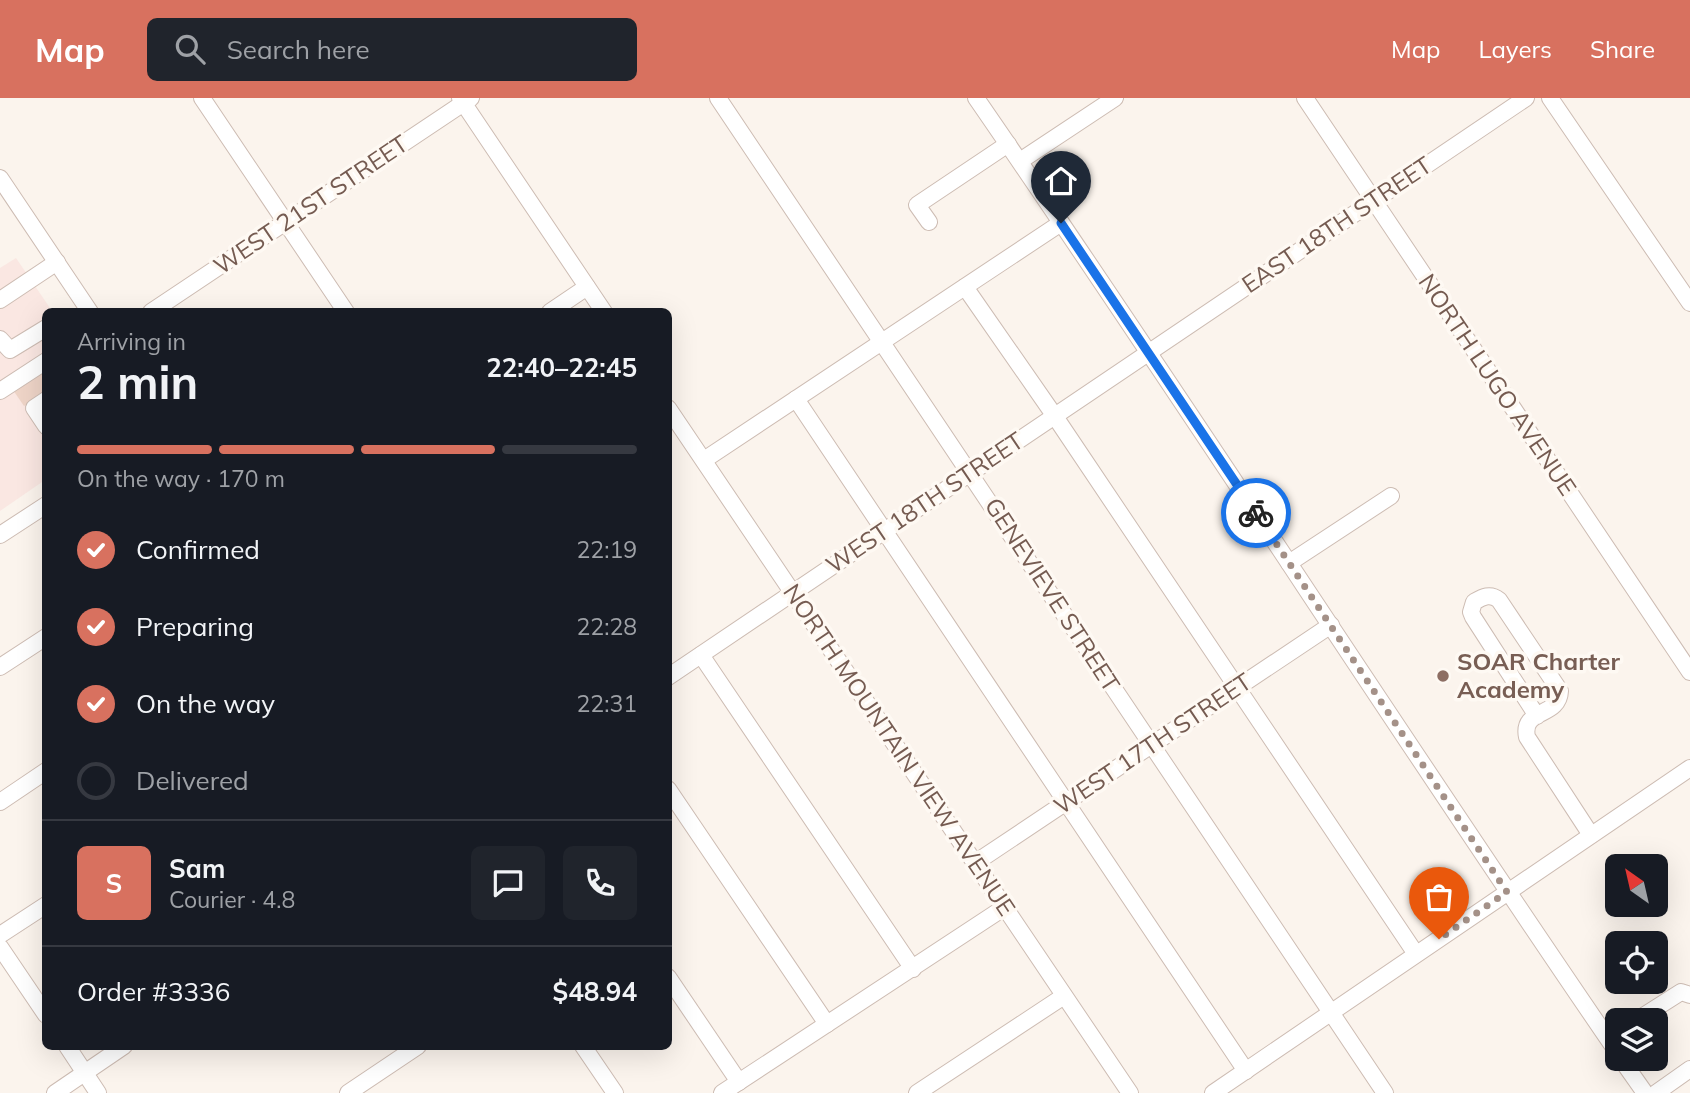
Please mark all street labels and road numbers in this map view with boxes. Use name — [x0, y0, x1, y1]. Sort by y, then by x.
street label: WEST 21ST STREET — [207, 128, 414, 280]
street label: EAST 18TH STREET — [1236, 149, 1438, 299]
street label: NORTH LUGO AVENUE — [1412, 268, 1583, 501]
street label: WEST 18TH STREET — [820, 425, 1029, 579]
street label: GENEVIEVE STREET — [979, 492, 1127, 698]
street label: NORTH MOUNTAIN VIEW AVENUE — [777, 578, 1022, 921]
street label: WEST 17TH STREET — [1048, 666, 1257, 820]

